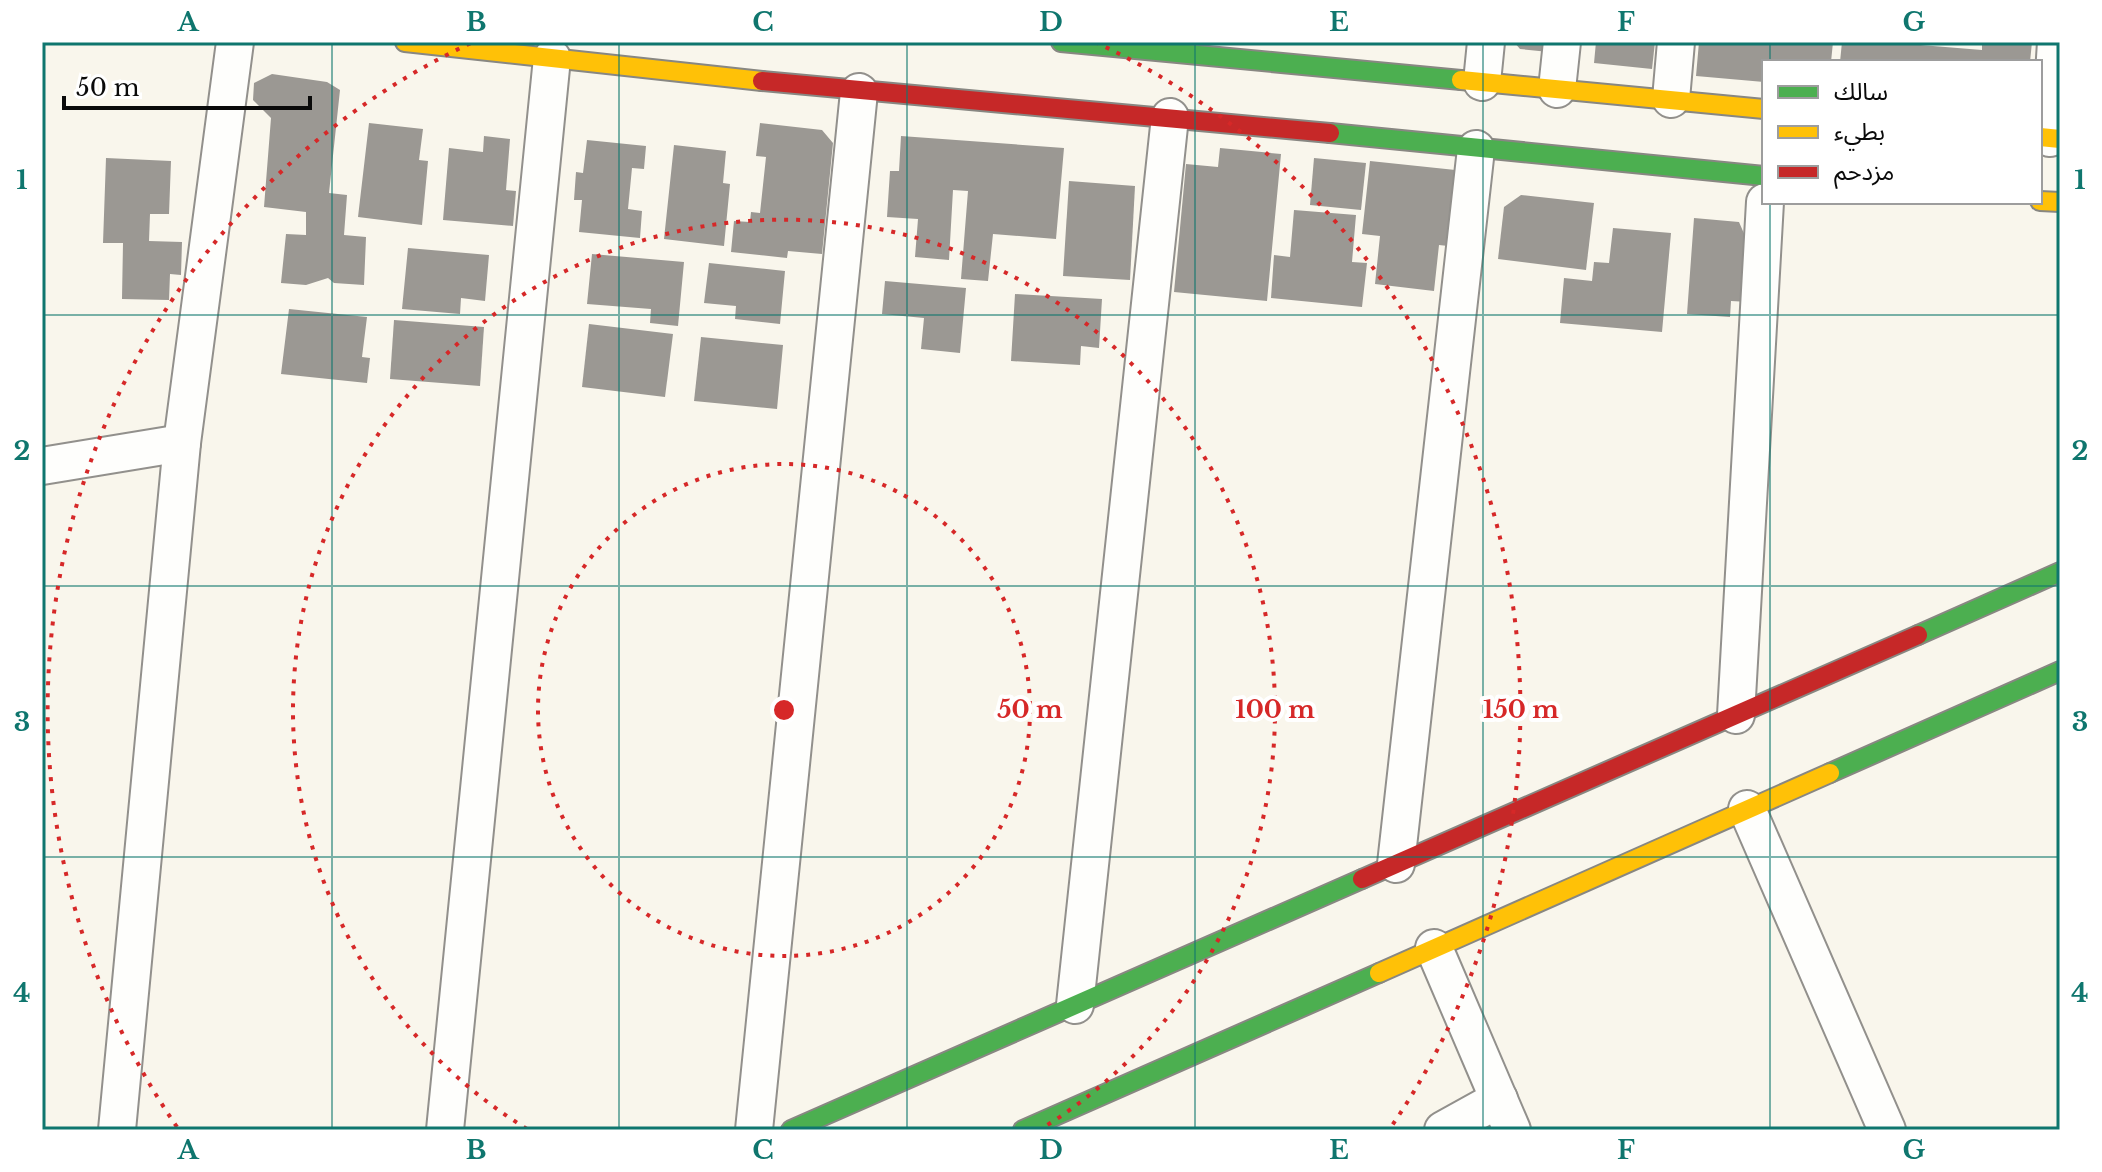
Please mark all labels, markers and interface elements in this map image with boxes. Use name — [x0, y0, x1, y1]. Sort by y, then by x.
text: A — [176, 6, 199, 38]
text: B — [466, 6, 486, 38]
text: C — [752, 6, 774, 38]
text: D — [1039, 6, 1063, 38]
text: E — [1329, 6, 1349, 38]
text: F — [1617, 6, 1635, 38]
text: G — [1903, 6, 1926, 38]
scale bar — [64, 60, 310, 110]
legend — [1762, 60, 2042, 204]
text: 50 m — [76, 73, 140, 102]
text: سالك — [1834, 77, 1888, 106]
text: بطيء — [1834, 117, 1885, 151]
text: مزدحم — [1834, 157, 1894, 189]
text: 1 — [16, 164, 28, 196]
text: 1 — [2074, 164, 2086, 196]
text: 2 — [14, 435, 30, 467]
text: 2 — [2072, 435, 2088, 467]
text: 50 m — [997, 695, 1063, 724]
text: 100 m — [1235, 695, 1315, 724]
text: 150 m — [1483, 695, 1559, 724]
centre of rings — [770, 696, 798, 724]
text: 3 — [14, 706, 30, 738]
text: 3 — [2072, 706, 2088, 738]
text: 4 — [13, 977, 31, 1009]
text: 4 — [2071, 977, 2089, 1009]
text: A — [176, 1134, 199, 1166]
text: B — [466, 1134, 486, 1166]
text: C — [752, 1134, 774, 1166]
text: D — [1039, 1134, 1063, 1166]
text: E — [1329, 1134, 1349, 1166]
text: F — [1617, 1134, 1635, 1166]
text: G — [1903, 1134, 1926, 1166]

